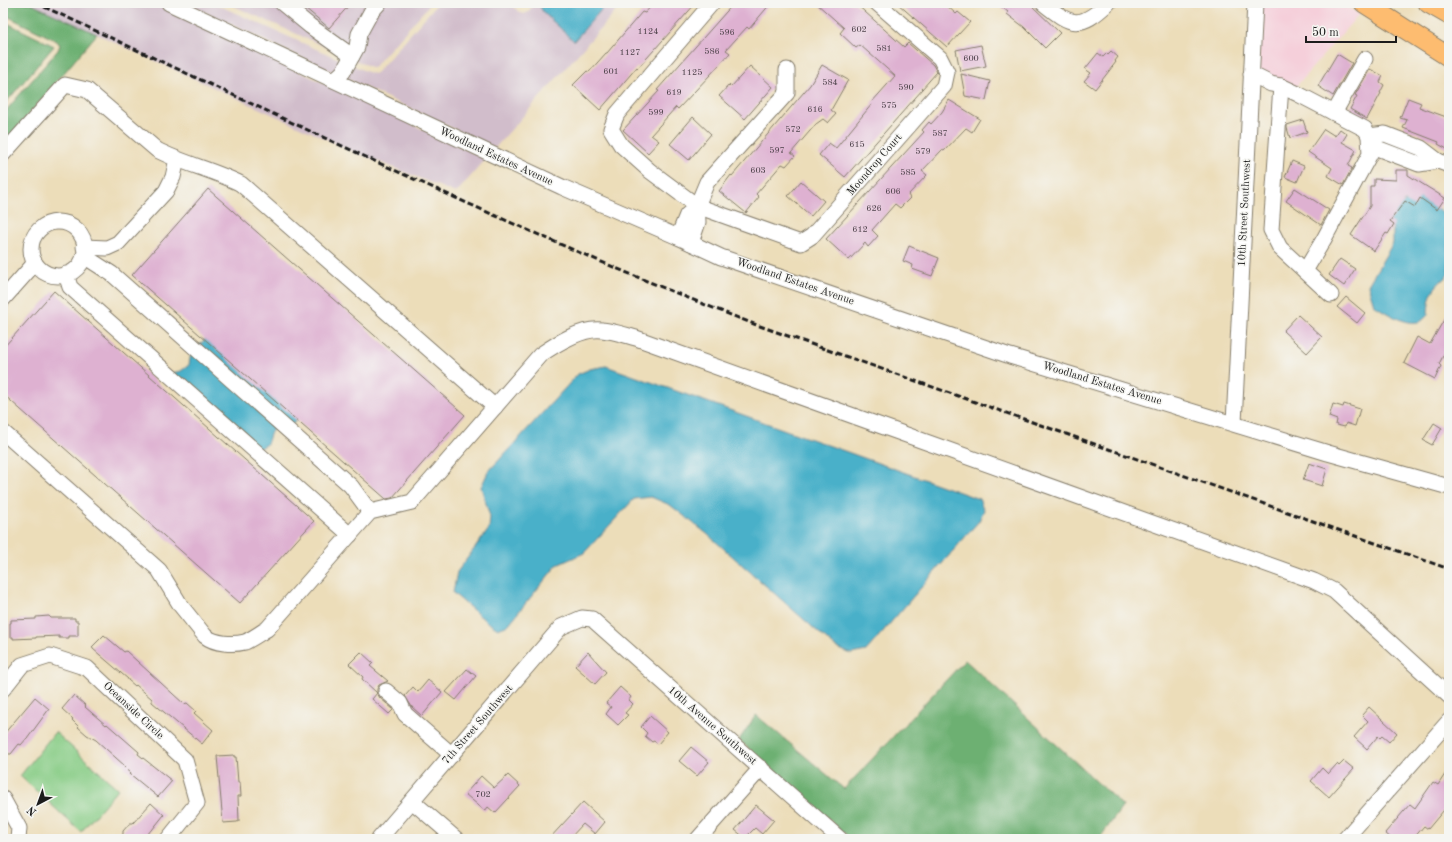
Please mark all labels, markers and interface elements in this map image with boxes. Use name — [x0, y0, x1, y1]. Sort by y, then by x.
scale bar — [1306, 18, 1396, 44]
house number: 602 — [851, 25, 867, 34]
text: 50 m — [1312, 26, 1339, 39]
house number: 1124 — [638, 27, 658, 36]
house number: 596 — [719, 28, 735, 37]
house number: 581 — [876, 44, 892, 53]
house number: 586 — [704, 47, 720, 56]
house number: 1127 — [620, 48, 640, 57]
house number: 600 — [963, 54, 979, 63]
house number: 601 — [603, 67, 619, 76]
house number: 1125 — [682, 68, 702, 77]
house number: 584 — [822, 78, 838, 87]
house number: 590 — [898, 83, 914, 92]
house number: 619 — [666, 88, 682, 97]
house number: 575 — [881, 101, 897, 110]
house number: 616 — [807, 105, 823, 114]
house number: 599 — [648, 108, 664, 117]
house number: 572 — [785, 125, 801, 134]
street label: Woodland Estates Avenue — [438, 126, 554, 188]
house number: 587 — [932, 129, 948, 138]
street label: Moondrop Court — [845, 132, 905, 198]
house number: 615 — [849, 140, 865, 149]
house number: 597 — [769, 146, 785, 155]
house number: 579 — [915, 147, 931, 156]
street label: 10th Street Southwest — [1237, 159, 1253, 267]
house number: 603 — [750, 166, 766, 175]
house number: 585 — [900, 168, 916, 177]
house number: 606 — [885, 187, 901, 196]
house number: 626 — [866, 204, 882, 213]
house number: 612 — [852, 225, 868, 234]
street label: Woodland Estates Avenue — [735, 257, 855, 307]
street label: Woodland Estates Avenue — [1041, 361, 1163, 407]
street label: Oceanside Circle — [101, 680, 165, 742]
street label: 7th Street Southwest — [441, 683, 515, 767]
street label: 10th Avenue Southwest — [666, 685, 758, 767]
north arrow — [18, 784, 58, 824]
house number: 702 — [475, 790, 491, 799]
text: N — [25, 803, 39, 817]

